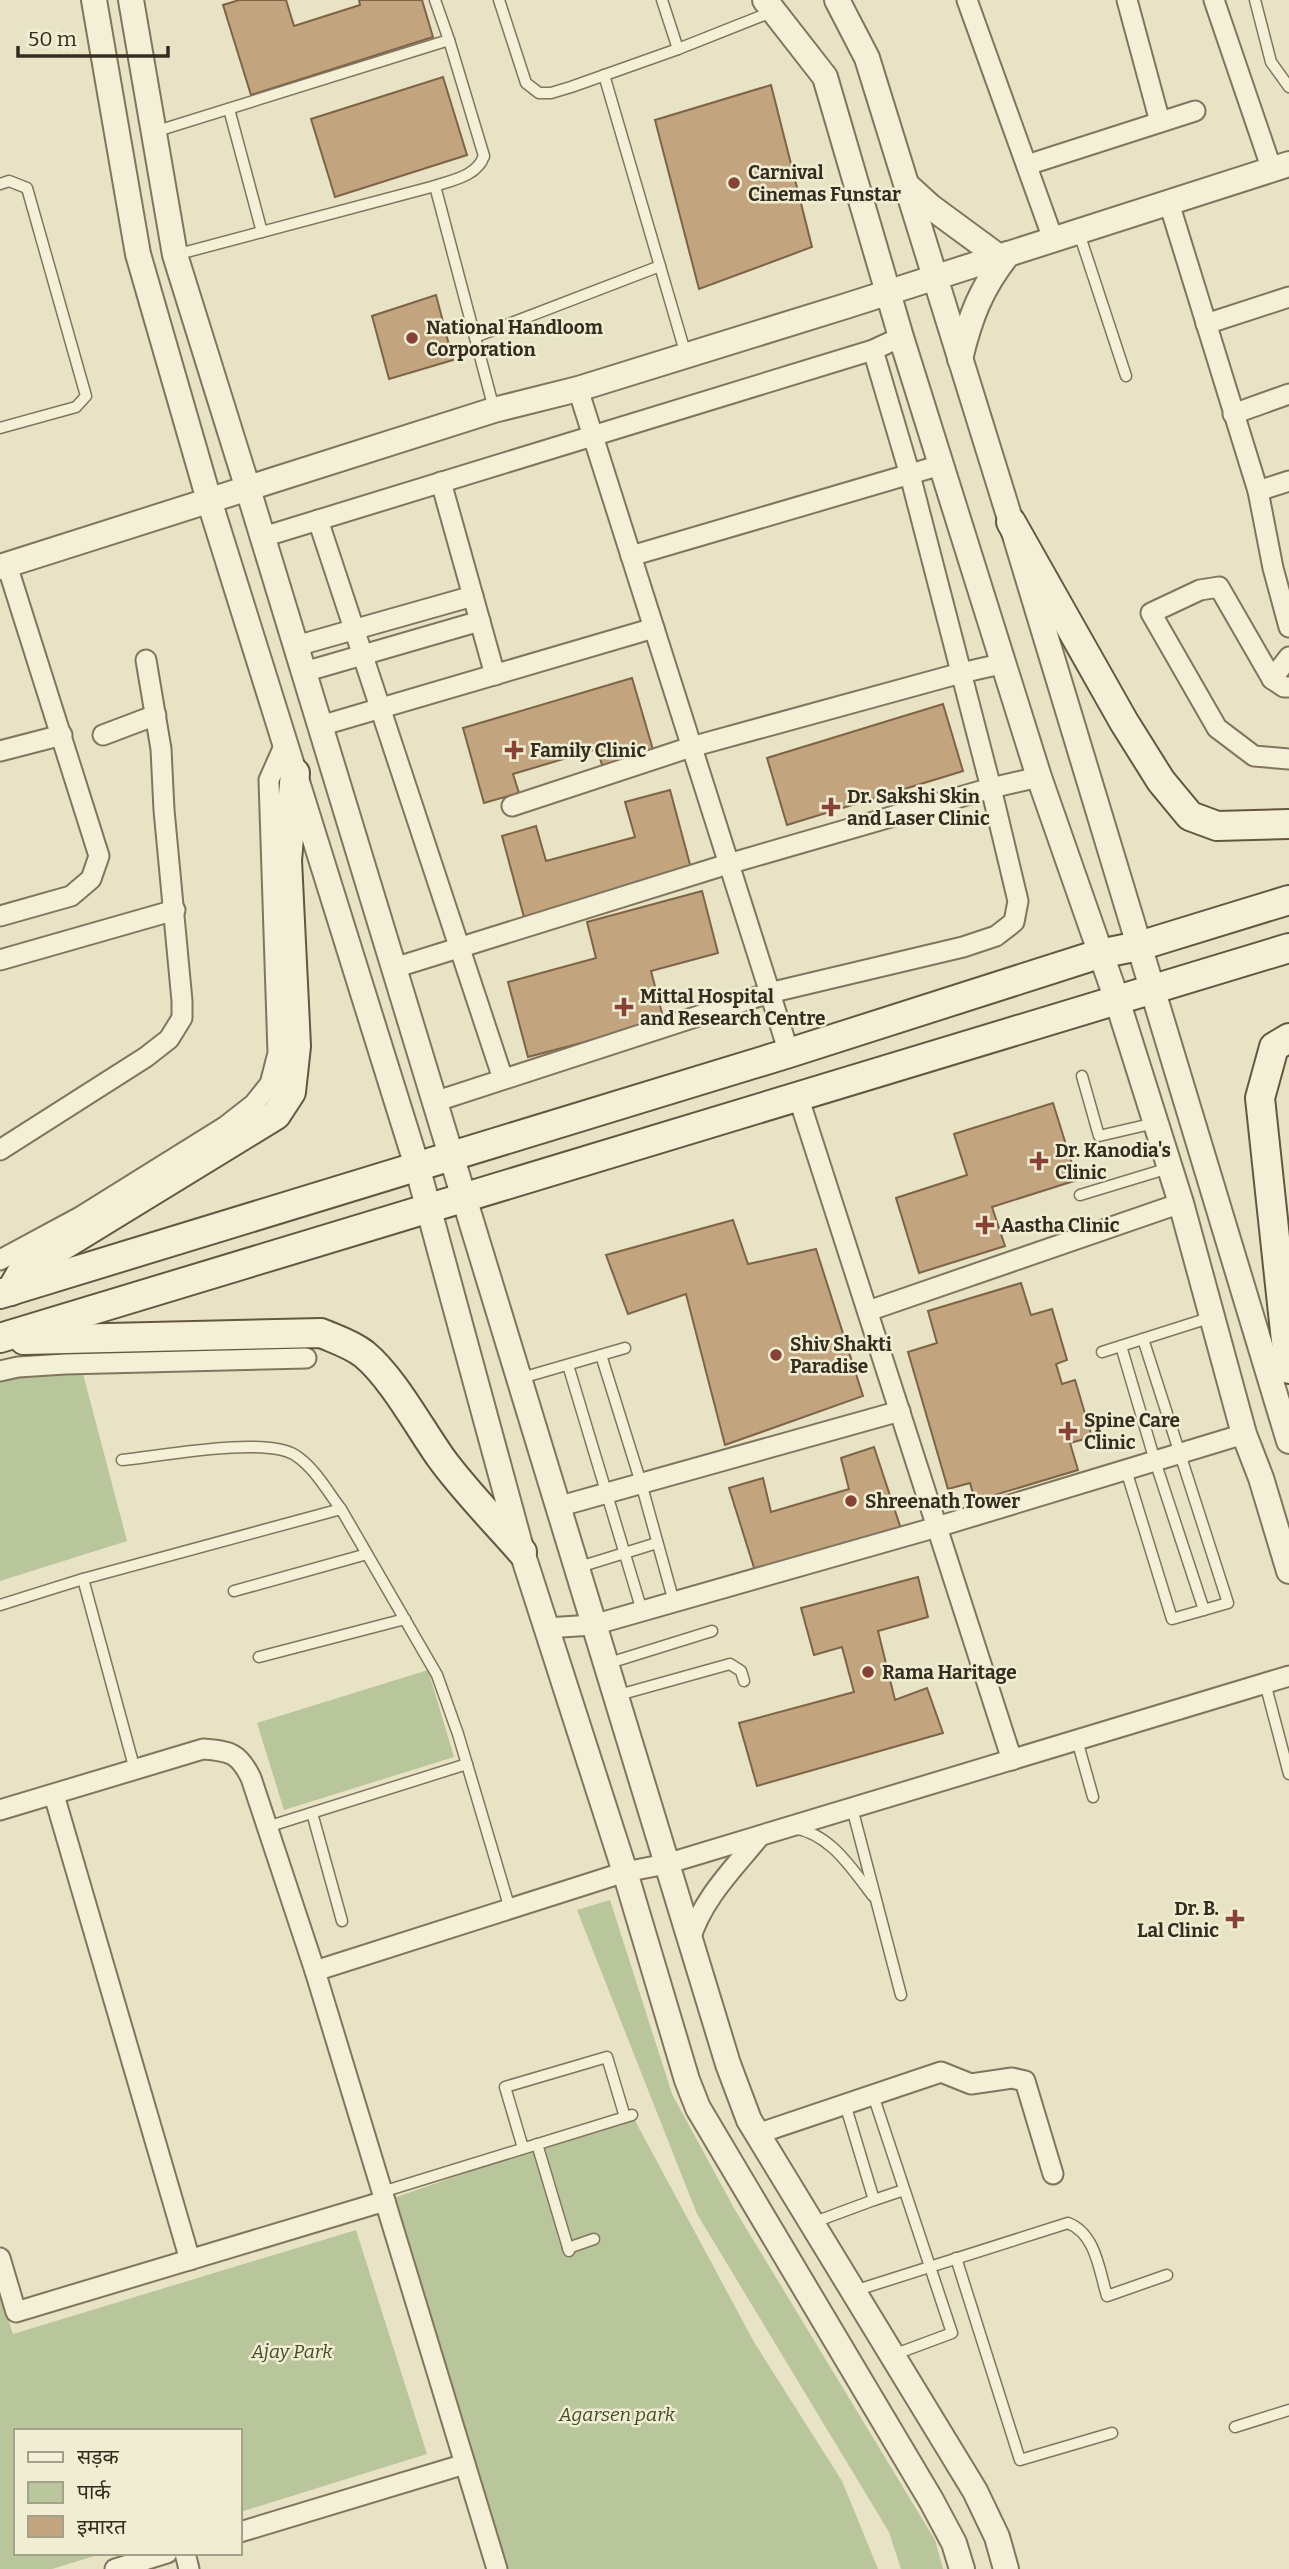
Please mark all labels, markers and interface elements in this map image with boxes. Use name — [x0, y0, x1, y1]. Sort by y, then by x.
scale bar — [18, 14, 168, 58]
text: 50 m — [28, 26, 77, 52]
place label: Carnival Cinemas Funstar — [748, 161, 901, 206]
marker: Carnival Cinemas Funstar — [726, 175, 742, 191]
place label: National Handloom Corporation — [426, 316, 603, 361]
marker: National Handloom Corporation — [404, 330, 420, 346]
place label: Family Clinic — [530, 739, 646, 762]
marker: Family Clinic — [504, 740, 524, 760]
place label: Dr. Sakshi Skin and Laser Clinic — [847, 785, 990, 830]
marker: Dr. Sakshi Skin and Laser Clinic — [821, 797, 841, 817]
place label: Mittal Hospital and Research Centre — [640, 985, 826, 1030]
marker: Mittal Hospital and Research Centre — [614, 997, 634, 1017]
place label: Dr. Kanodia's Clinic — [1055, 1139, 1171, 1184]
marker: Dr. Kanodia's Clinic — [1029, 1151, 1049, 1171]
place label: Aastha Clinic — [1001, 1214, 1120, 1237]
marker: Aastha Clinic — [975, 1215, 995, 1235]
place label: Shiv Shakti Paradise — [790, 1333, 892, 1378]
marker: Shiv Shakti Paradise — [768, 1347, 784, 1363]
place label: Spine Care Clinic — [1084, 1409, 1180, 1454]
marker: Spine Care Clinic — [1058, 1421, 1078, 1441]
place label: Shreenath Tower — [865, 1490, 1020, 1513]
marker: Shreenath Tower — [843, 1493, 859, 1509]
place label: Rama Haritage — [882, 1661, 1017, 1684]
marker: Rama Haritage — [860, 1664, 876, 1680]
place label: Dr. B. Lal Clinic — [1137, 1897, 1219, 1942]
marker: Dr. B. Lal Clinic — [1225, 1909, 1245, 1929]
park label: Ajay Park — [250, 2340, 333, 2363]
park label: Agarsen park — [558, 2403, 676, 2426]
legend — [14, 2429, 242, 2555]
text: सड़क — [77, 2444, 119, 2470]
text: पार्क — [77, 2479, 111, 2505]
text: इमारत — [77, 2514, 127, 2540]

